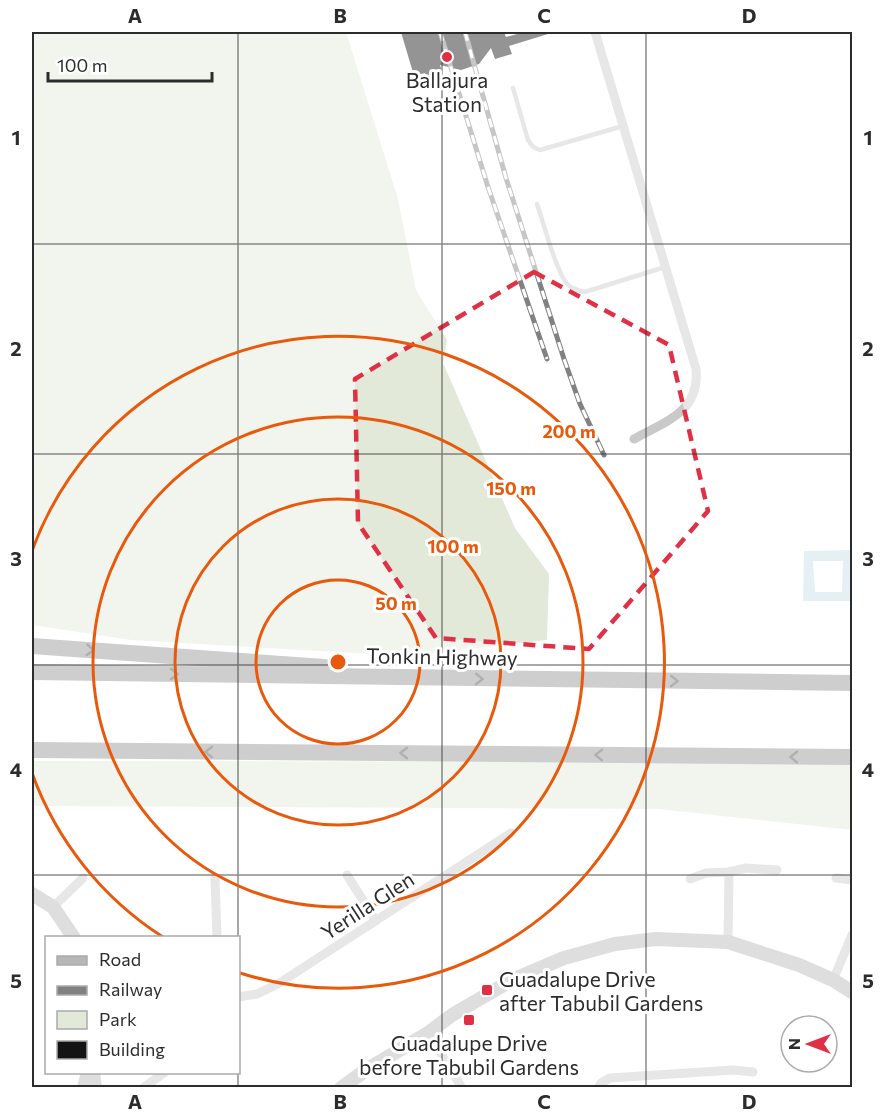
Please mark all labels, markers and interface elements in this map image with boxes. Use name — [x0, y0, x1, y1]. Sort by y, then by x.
text: A — [128, 3, 142, 27]
text: B — [333, 3, 347, 27]
text: C — [537, 3, 551, 27]
text: D — [742, 3, 756, 27]
scale bar — [48, 45, 212, 83]
marker: Ballajura Station — [440, 50, 454, 64]
text: 100 m — [57, 54, 107, 76]
place label: Ballajura Station — [406, 67, 488, 116]
text: 1 — [11, 125, 21, 149]
text: 1 — [863, 125, 873, 149]
text: 2 — [10, 336, 22, 360]
text: 2 — [862, 336, 874, 360]
text: 200 m — [542, 420, 596, 442]
text: 150 m — [486, 477, 536, 499]
text: 100 m — [427, 535, 479, 557]
text: 3 — [10, 546, 22, 570]
text: 3 — [862, 546, 874, 570]
text: 50 m — [375, 592, 417, 614]
street label: Tonkin Highway — [366, 642, 518, 670]
one-way arrow — [85, 643, 94, 656]
centre of rings — [328, 652, 348, 672]
one-way arrow — [169, 668, 178, 681]
one-way arrow — [475, 673, 484, 685]
one-way arrow — [670, 675, 679, 687]
one-way arrow — [205, 746, 214, 758]
one-way arrow — [400, 747, 409, 760]
one-way arrow — [595, 749, 604, 761]
one-way arrow — [790, 751, 799, 763]
text: 4 — [10, 757, 22, 781]
text: 4 — [862, 757, 874, 781]
street label: Yerilla Glen — [316, 866, 418, 944]
legend — [45, 936, 240, 1074]
text: Road — [99, 948, 141, 970]
place label: Guadalupe Drive after Tabubil Gardens — [499, 966, 703, 1015]
text: 5 — [10, 968, 22, 992]
text: 5 — [862, 968, 874, 992]
text: Railway — [99, 978, 162, 1000]
marker: Guadalupe Drive after Tabubil Gardens — [480, 983, 494, 997]
text: Park — [99, 1008, 137, 1030]
marker: Guadalupe Drive before Tabubil Gardens — [462, 1013, 476, 1027]
north arrow — [779, 1014, 839, 1074]
place label: Guadalupe Drive before Tabubil Gardens — [359, 1030, 579, 1079]
text: Building — [99, 1038, 165, 1060]
text: N — [784, 1038, 803, 1050]
text: A — [128, 1089, 142, 1113]
text: B — [333, 1089, 347, 1113]
text: C — [537, 1089, 551, 1113]
text: D — [742, 1089, 756, 1113]

